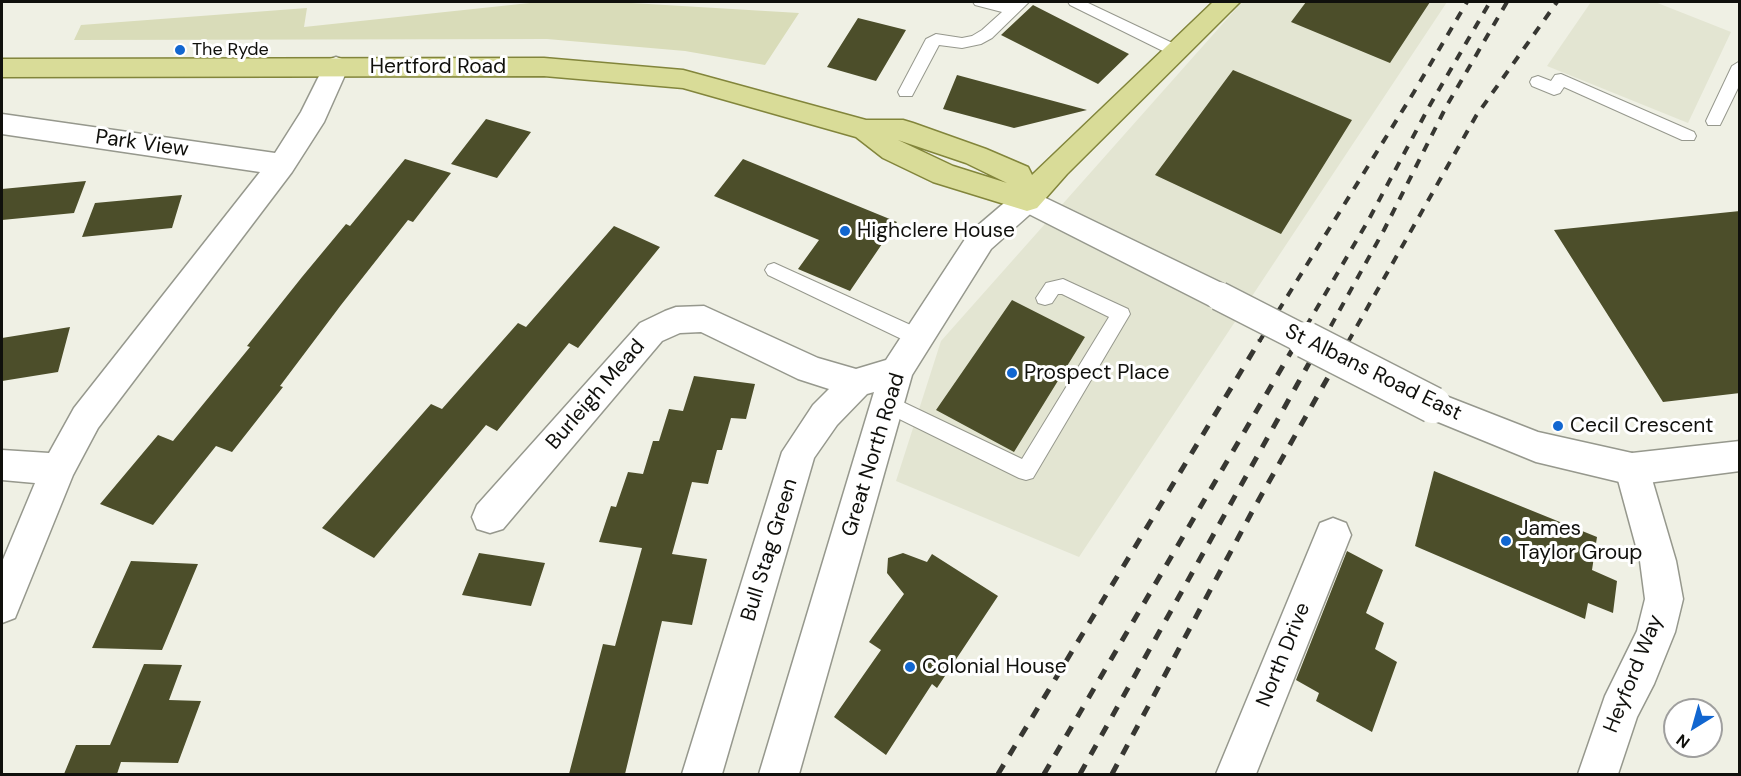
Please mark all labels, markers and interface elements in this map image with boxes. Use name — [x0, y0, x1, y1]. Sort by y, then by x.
place label: The Ryde — [192, 39, 269, 61]
marker: The Ryde — [173, 43, 187, 57]
street label: Hertford Road — [370, 54, 506, 80]
street label: Park View — [94, 125, 190, 163]
place label: Highclere House — [857, 218, 1015, 244]
marker: Highclere House — [838, 224, 852, 238]
street label: St Albans Road East — [1281, 319, 1465, 427]
street label: Burleigh Mead — [541, 335, 651, 455]
place label: Prospect Place — [1024, 360, 1169, 386]
marker: Prospect Place — [1005, 366, 1019, 380]
street label: Great North Road — [837, 370, 911, 540]
place label: Cecil Crescent — [1570, 413, 1713, 439]
marker: Cecil Crescent — [1551, 419, 1565, 433]
street label: Bull Stag Green — [736, 476, 804, 624]
place label: James Taylor Group — [1518, 516, 1642, 566]
marker: James Taylor Group — [1499, 534, 1513, 548]
street label: North Drive — [1252, 599, 1316, 711]
street label: Heyford Way — [1599, 611, 1669, 737]
place label: Colonial House — [922, 654, 1067, 680]
marker: Colonial House — [903, 660, 917, 674]
north arrow — [1663, 698, 1723, 758]
text: N — [1672, 729, 1694, 753]

